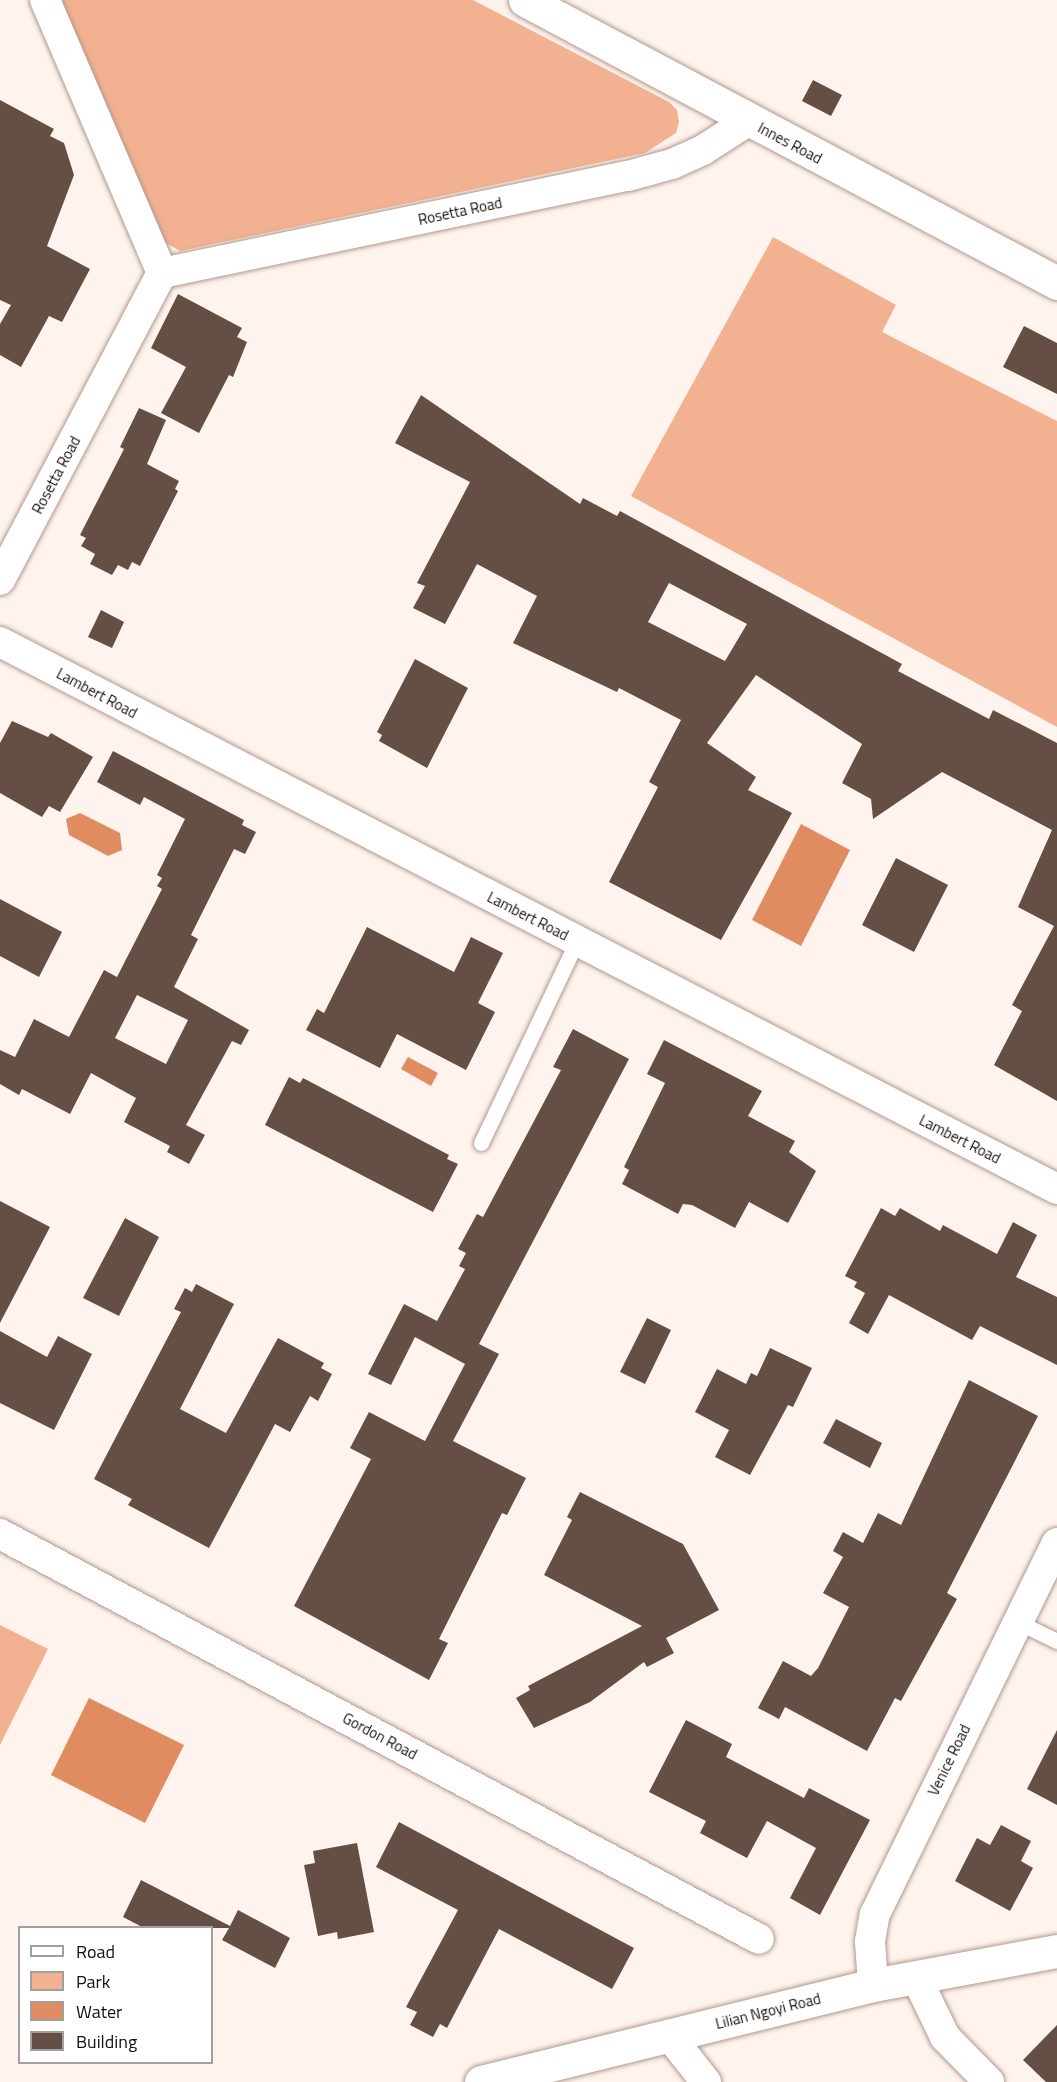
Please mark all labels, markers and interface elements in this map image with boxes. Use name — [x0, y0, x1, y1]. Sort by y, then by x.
street label: Innes Road — [755, 119, 825, 167]
street label: Rosetta Road — [416, 193, 504, 229]
street label: Rosetta Road — [28, 433, 84, 517]
street label: Lambert Road — [54, 664, 140, 722]
street label: Lambert Road — [484, 888, 572, 944]
street label: Lambert Road — [916, 1111, 1004, 1167]
street label: Gordon Road — [340, 1709, 420, 1763]
street label: Venice Road — [924, 1721, 974, 1799]
legend — [18, 1926, 213, 2064]
text: Road — [76, 1938, 115, 1965]
text: Park — [76, 1968, 110, 1995]
street label: Lilian Ngoyi Road — [713, 1989, 823, 2033]
text: Water — [76, 1998, 122, 2025]
text: Building — [76, 2028, 137, 2055]

